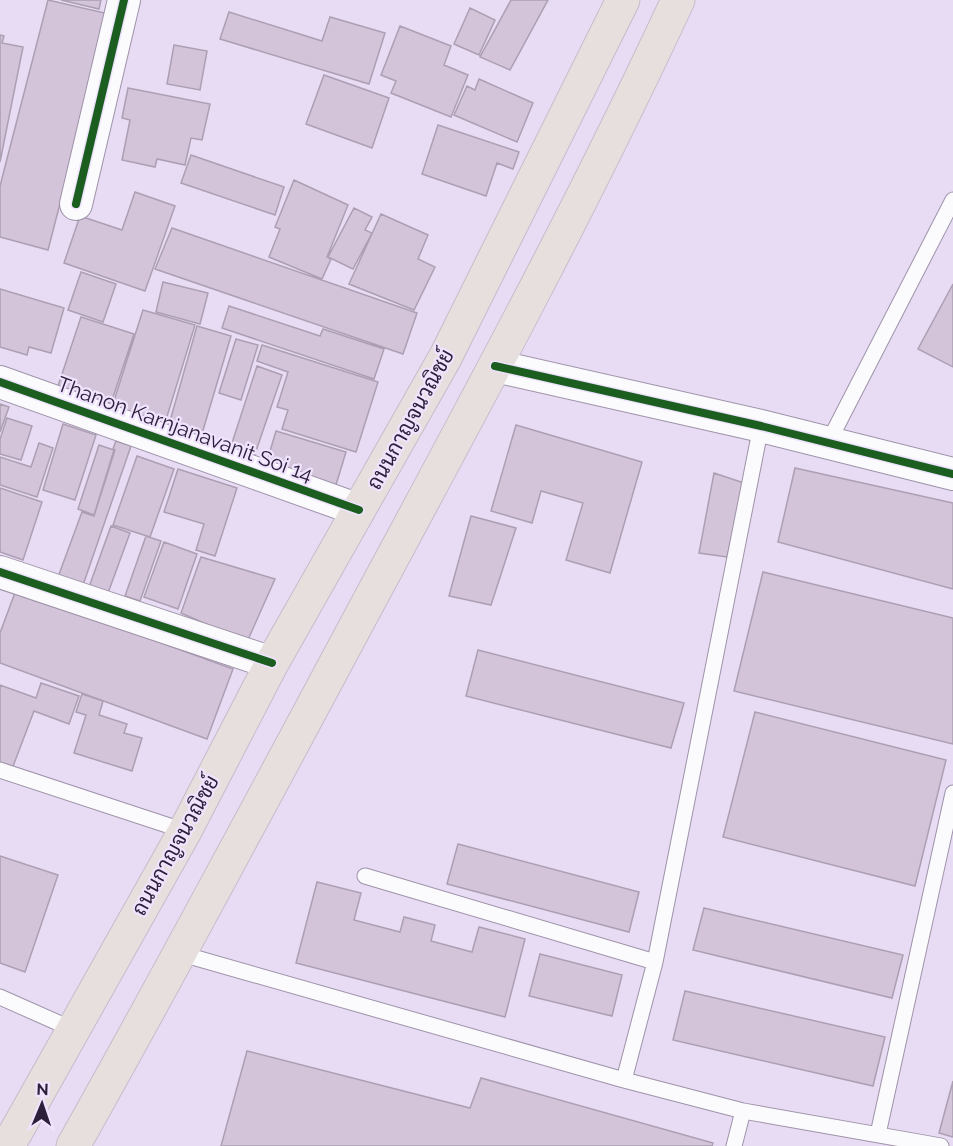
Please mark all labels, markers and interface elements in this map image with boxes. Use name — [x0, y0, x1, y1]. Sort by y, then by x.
street label: ถนนกาญจนวณิชย์ — [360, 344, 459, 494]
street label: Thanon Karnjanavanit Soi 14 — [54, 371, 316, 487]
street label: ถนนกาญจนวณิชย์ — [125, 770, 224, 920]
north arrow — [12, 1074, 72, 1134]
text: N — [36, 1080, 49, 1099]

